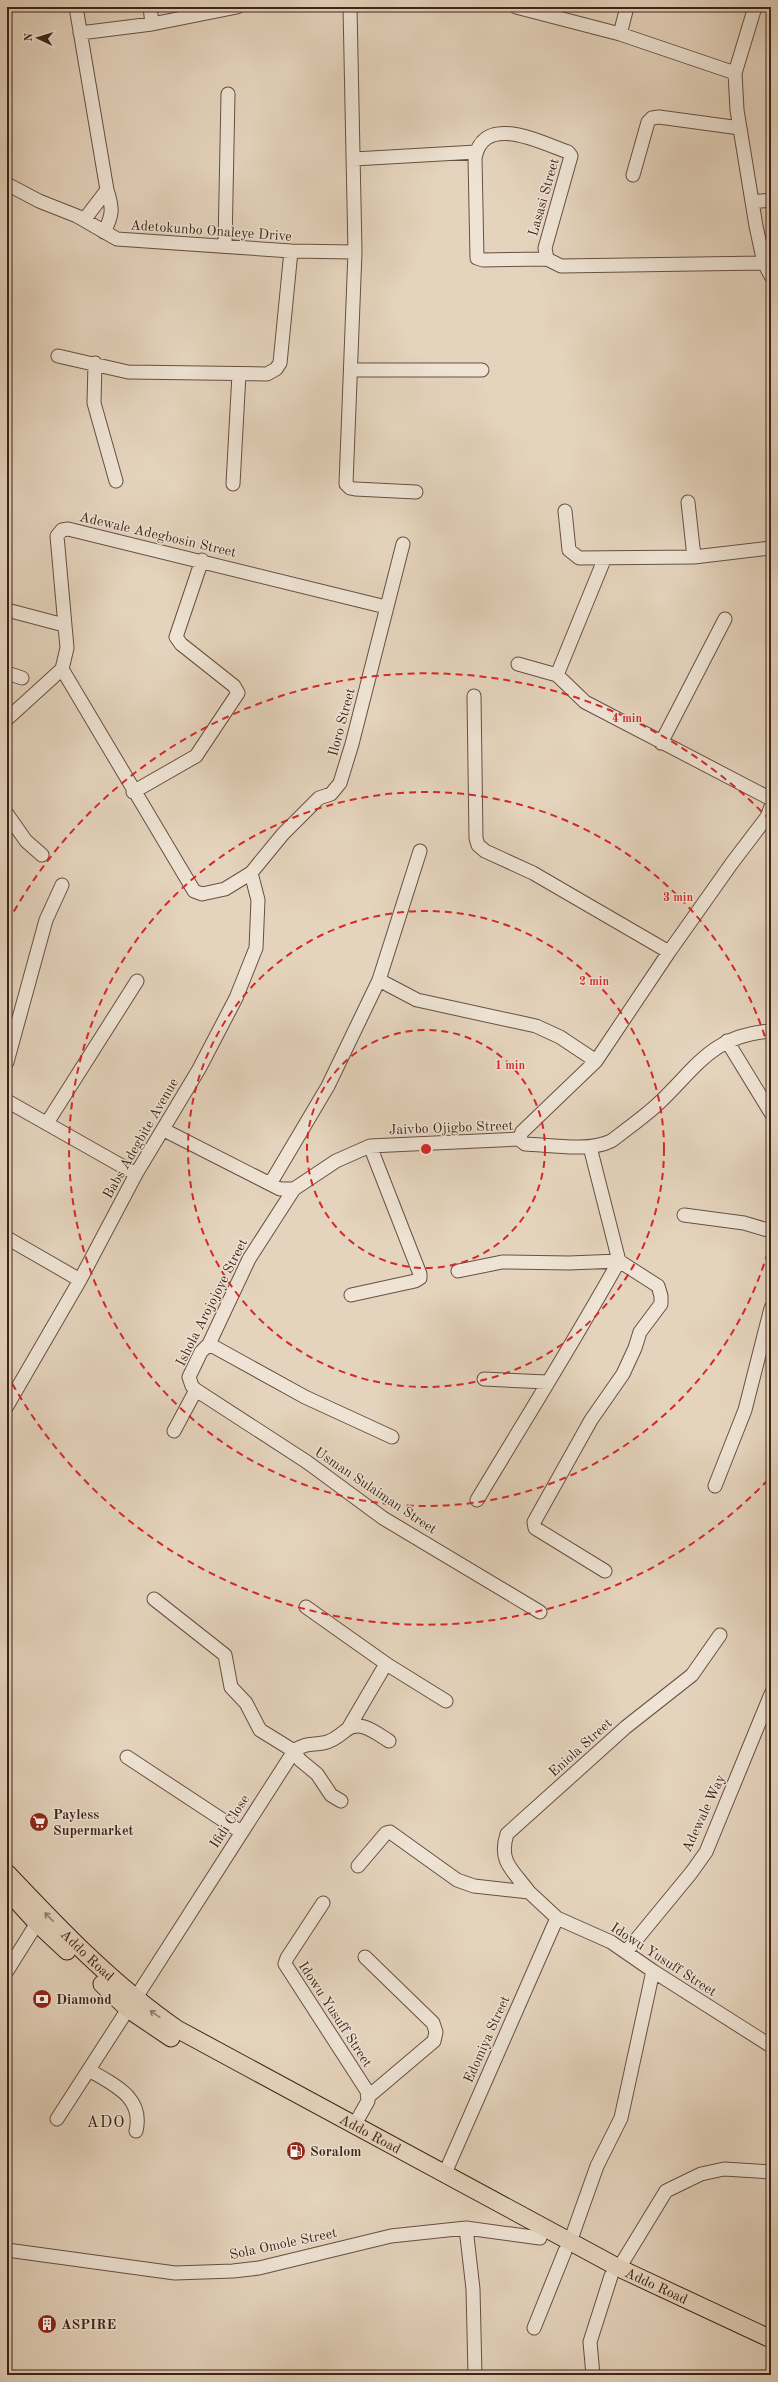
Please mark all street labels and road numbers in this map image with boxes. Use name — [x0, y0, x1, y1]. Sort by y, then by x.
street label: Lasasi Street — [526, 157, 562, 238]
street label: Adetokunbo Onaleye Drive — [130, 218, 292, 244]
street label: Adewale Adegbosin Street — [78, 510, 238, 560]
street label: Iloro Street — [326, 687, 358, 758]
street label: Babs Adegbite Avenue — [101, 1076, 181, 1201]
street label: Jaivbo Ojigbo Street — [389, 1119, 514, 1137]
street label: Ishola Arojojoye Street — [174, 1236, 250, 1369]
street label: Usman Sulaiman Street — [312, 1445, 439, 1537]
street label: Eniola Street — [546, 1716, 615, 1780]
street label: Adewale Way — [680, 1772, 728, 1854]
street label: Ifidi Close — [207, 1792, 252, 1851]
street label: Idowu Yusuff Street — [608, 1921, 719, 1999]
street label: Addo Road — [58, 1927, 116, 1984]
street label: Idowu Yusuff Street — [296, 1959, 375, 2070]
street label: Edomiya Street — [461, 1994, 512, 2085]
street label: Addo Road — [337, 2112, 403, 2157]
street label: Sola Omole Street — [228, 2226, 338, 2262]
street label: Addo Road — [623, 2266, 690, 2307]

